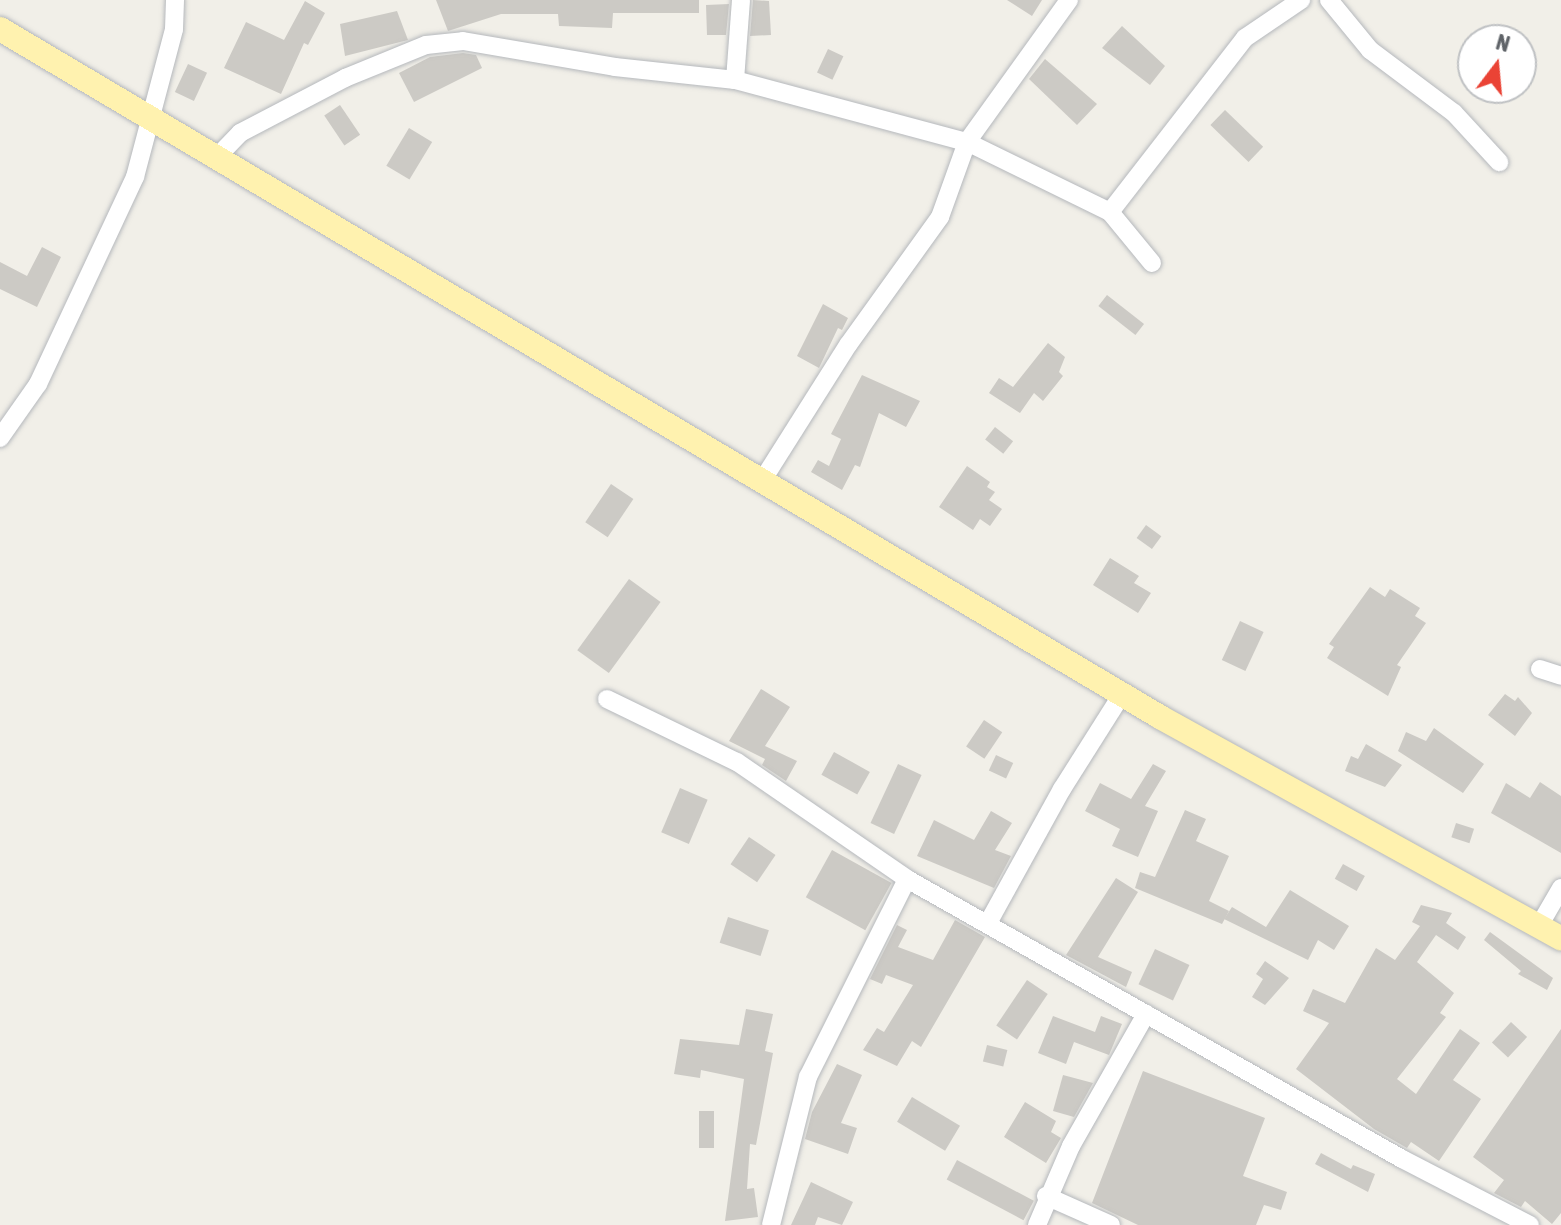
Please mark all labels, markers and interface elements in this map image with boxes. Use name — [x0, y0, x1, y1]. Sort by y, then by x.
north arrow — [1457, 24, 1537, 104]
text: N — [1493, 29, 1513, 57]

